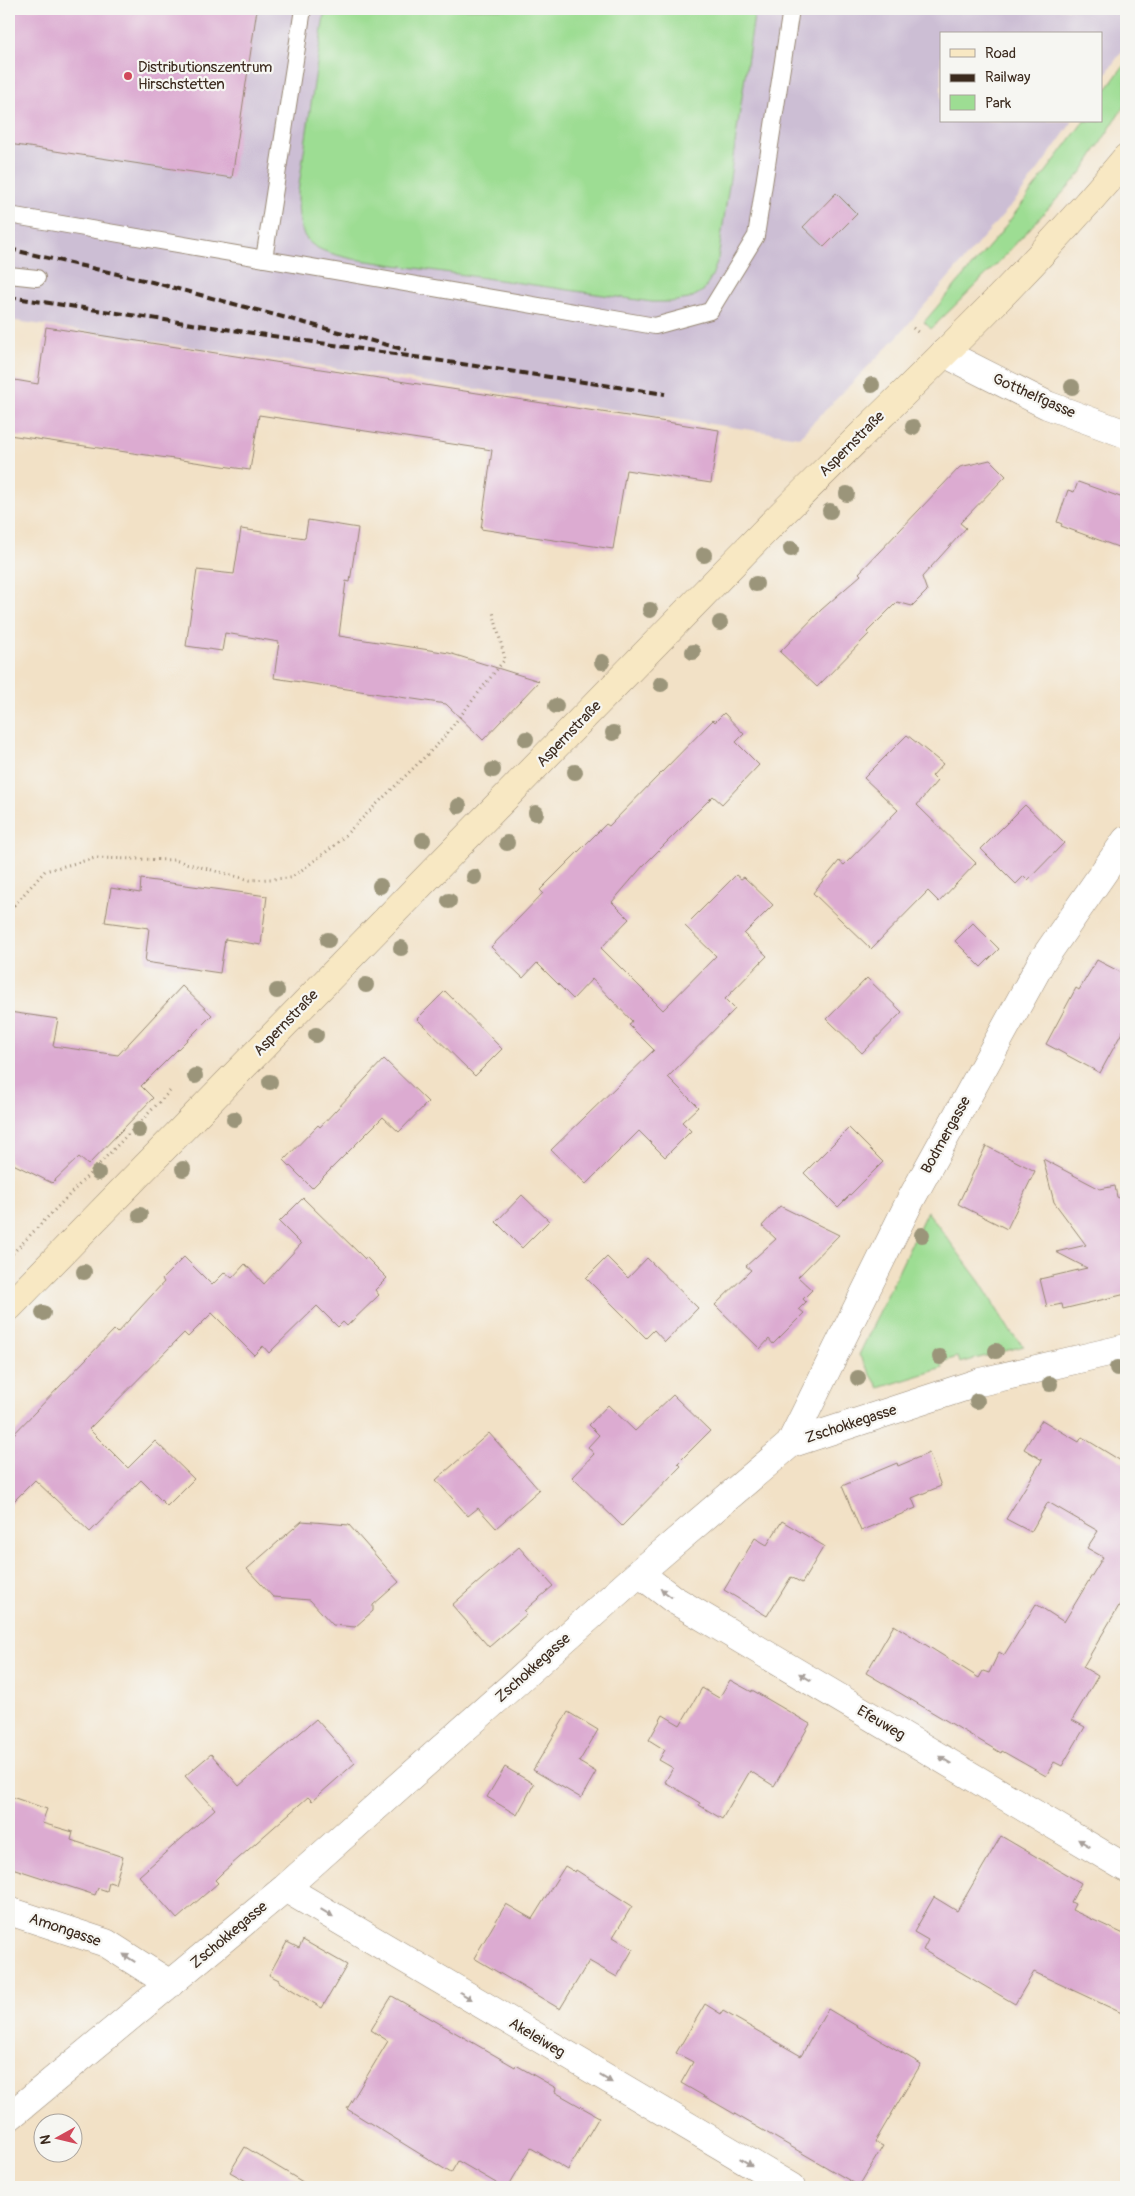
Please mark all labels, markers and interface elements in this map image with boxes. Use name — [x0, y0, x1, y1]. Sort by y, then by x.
legend — [940, 32, 1102, 122]
text: Road — [985, 44, 1016, 63]
place label: Distributionszentrum Hirschstetten — [138, 58, 272, 94]
text: Railway — [985, 68, 1031, 87]
marker: Distributionszentrum Hirschstetten — [122, 70, 134, 82]
text: Park — [985, 94, 1012, 113]
street label: Gotthelfgasse — [990, 369, 1079, 423]
street label: Aspernstraße — [815, 407, 889, 481]
street label: Aspernstraße — [533, 696, 606, 771]
street label: Aspernstraße — [250, 985, 323, 1060]
street label: Bodmergasse — [917, 1093, 975, 1177]
street label: Zschokkegasse — [803, 1400, 900, 1448]
one-way arrow — [660, 1588, 673, 1599]
street label: Zschokkegasse — [491, 1629, 575, 1707]
one-way arrow — [799, 1673, 812, 1682]
street label: Efeuweg — [853, 1701, 909, 1745]
one-way arrow — [938, 1756, 951, 1765]
one-way arrow — [1078, 1839, 1091, 1848]
street label: Zschokkegasse — [187, 1897, 272, 1973]
one-way arrow — [320, 1908, 333, 1917]
street label: Amongasse — [27, 1909, 104, 1951]
one-way arrow — [122, 1953, 135, 1963]
one-way arrow — [460, 1991, 473, 2000]
street label: Akeleiweg — [505, 2014, 569, 2062]
one-way arrow — [600, 2074, 613, 2083]
north arrow — [32, 2114, 82, 2164]
text: N — [37, 2134, 55, 2146]
one-way arrow — [739, 2157, 752, 2166]

